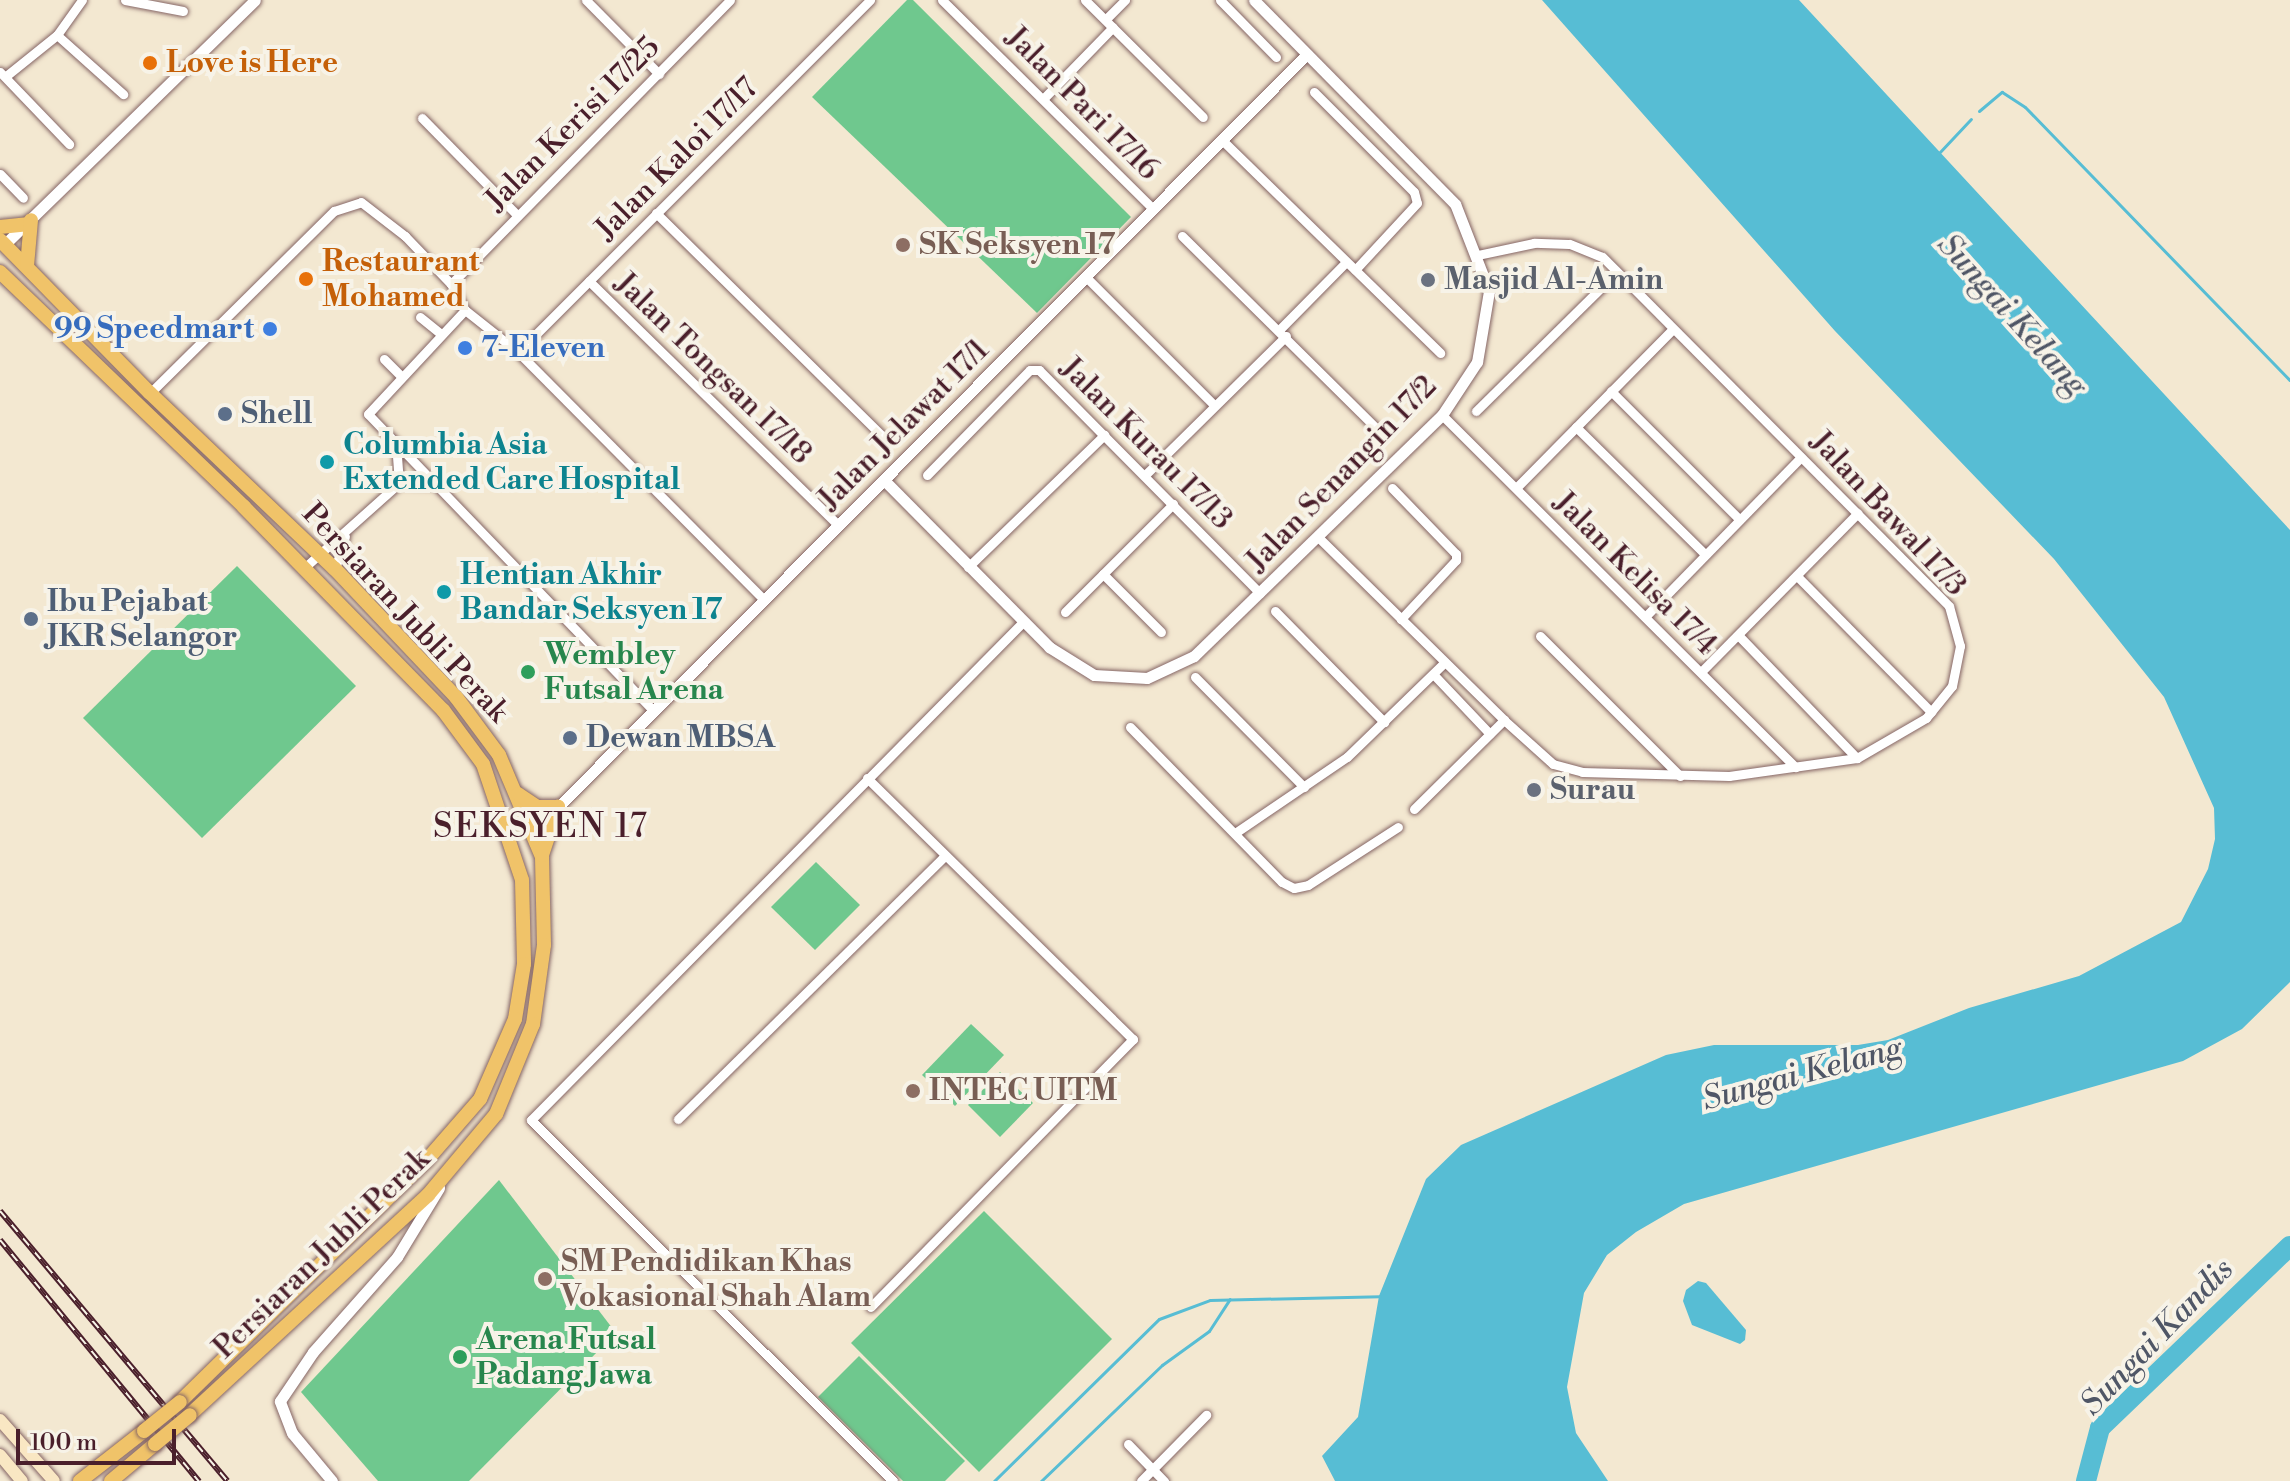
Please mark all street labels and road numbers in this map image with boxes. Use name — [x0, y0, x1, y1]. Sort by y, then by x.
street label: Jalan Pari 17/16 — [998, 20, 1166, 188]
street label: Jalan Kerisi 17/25 — [478, 29, 668, 219]
street label: Jalan Kaloi 17/17 — [588, 70, 766, 248]
street label: Jalan Tongsan 17/18 — [607, 266, 819, 472]
street label: Jalan Jelawat 17/1 — [811, 332, 997, 518]
street label: Jalan Kurau 17/13 — [1053, 351, 1239, 537]
street label: Jalan Senangin 17/2 — [1239, 369, 1445, 579]
street label: Jalan Bawal 17/3 — [1803, 424, 1973, 604]
street label: Jalan Kelisa 17/4 — [1546, 485, 1724, 663]
street label: Persiaran Jubli Perak — [294, 496, 516, 730]
street label: Persiaran Jubli Perak — [206, 1142, 438, 1366]

